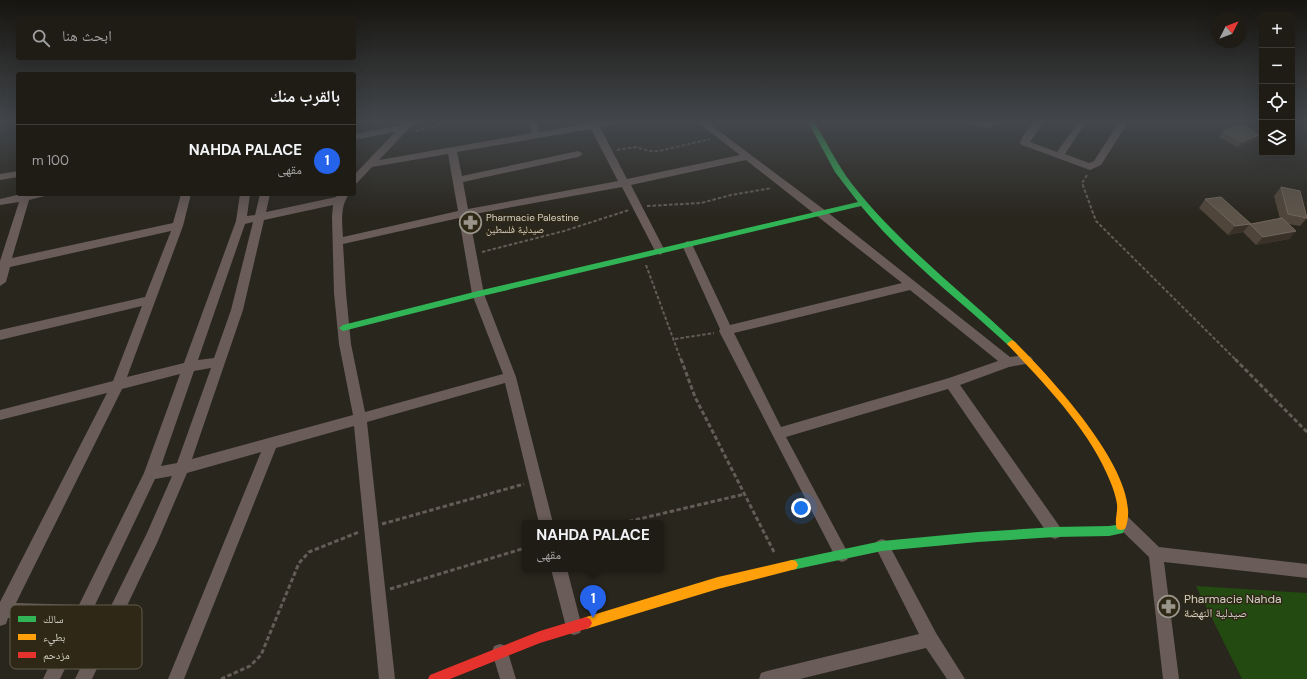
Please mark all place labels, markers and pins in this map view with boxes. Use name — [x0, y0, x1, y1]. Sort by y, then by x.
pharmacy icon: Pharmacie Palestine صيدلية فلسطين — [457, 210, 483, 236]
place label: Pharmacie Palestine صيدلية فلسطين — [486, 211, 579, 236]
pin: 1 — [580, 585, 606, 618]
place label: Pharmacie Nahda صيدلية النهضة — [1184, 591, 1282, 621]
pharmacy icon: Pharmacie Nahda صيدلية النهضة — [1156, 593, 1182, 619]

